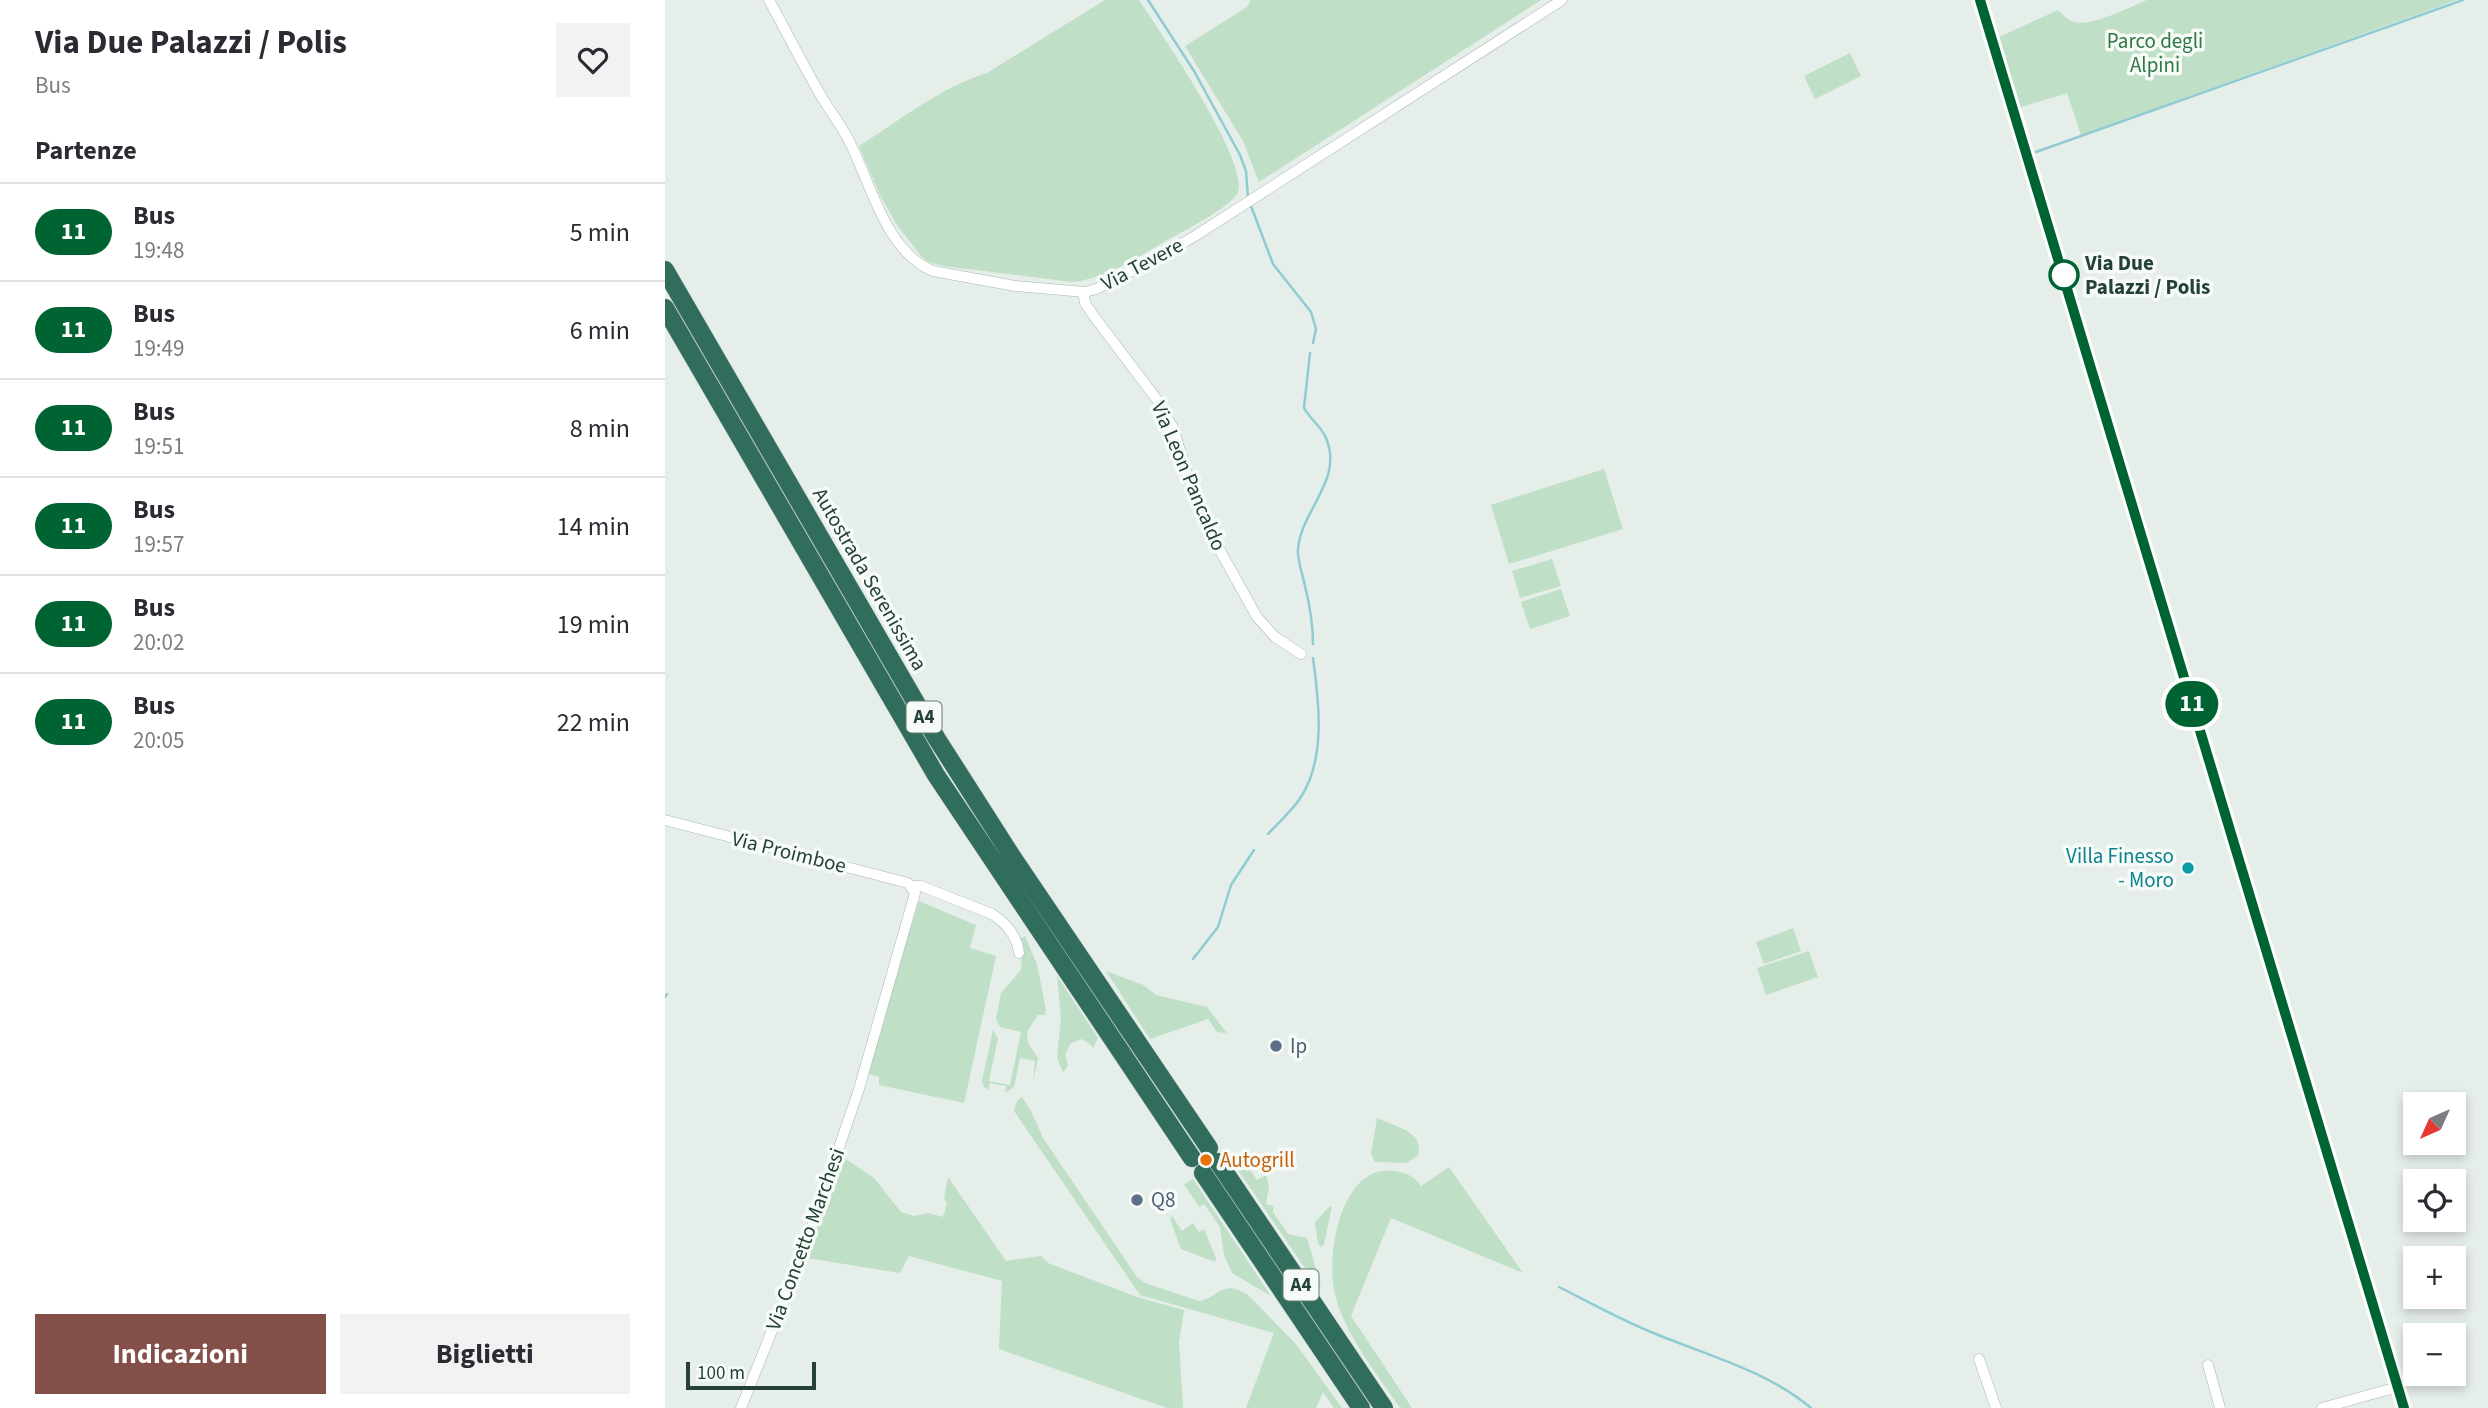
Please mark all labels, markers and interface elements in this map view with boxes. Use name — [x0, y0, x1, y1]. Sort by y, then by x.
text: Via Due Palazzi / Polis — [35, 19, 347, 66]
button: heart — [556, 23, 630, 97]
park label: Parco degli Alpini — [2107, 26, 2203, 80]
text: Bus — [35, 69, 71, 102]
text: Partenze — [35, 132, 137, 169]
text: Bus — [133, 197, 175, 234]
text: 11 — [61, 214, 86, 249]
text: 5 min — [570, 214, 630, 251]
street label: Via Tevere — [1096, 230, 1188, 298]
text: 19:48 — [133, 234, 184, 267]
place label: Via Due Palazzi / Polis — [2084, 248, 2210, 302]
marker: Via Due Palazzi / Polis — [2049, 260, 2079, 290]
text: Bus — [133, 295, 175, 332]
text: 11 — [61, 312, 86, 347]
text: 6 min — [570, 312, 630, 349]
text: 19:49 — [133, 332, 184, 365]
text: Bus — [133, 393, 175, 430]
street label: Via Leon Pancaldo — [1144, 397, 1234, 555]
text: 11 — [61, 410, 86, 445]
text: 8 min — [570, 410, 630, 447]
text: 19:51 — [133, 430, 184, 463]
street label: Autostrada Serenissima — [805, 482, 935, 676]
text: Bus — [133, 491, 175, 528]
text: 11 — [61, 508, 86, 543]
text: 14 min — [557, 508, 630, 545]
text: 19:57 — [133, 528, 184, 561]
text: Bus — [133, 589, 175, 626]
text: 11 — [61, 606, 86, 641]
text: 19 min — [557, 606, 630, 643]
text: 20:02 — [133, 626, 184, 659]
line badge: 11 — [2161, 681, 2223, 727]
text: 11 — [2179, 686, 2205, 721]
text: Bus — [133, 687, 175, 724]
road number: A4 — [907, 702, 941, 732]
text: 11 — [61, 704, 86, 739]
text: 22 min — [557, 704, 630, 741]
text: 20:05 — [133, 724, 184, 757]
street label: Via Proimboe — [729, 823, 849, 881]
place label: Villa Finesso - Moro — [2066, 841, 2174, 895]
marker: Villa Finesso - Moro — [2180, 860, 2196, 876]
place label: Ip — [1290, 1031, 1307, 1061]
marker: Ip — [1268, 1038, 1284, 1054]
north arrow — [2403, 1092, 2466, 1155]
map controls — [2403, 1092, 2466, 1386]
street label: Via Concetto Marchesi — [758, 1143, 852, 1335]
place label: Autogrill — [1220, 1145, 1295, 1175]
marker: Autogrill — [1198, 1152, 1214, 1168]
button: locate — [2403, 1169, 2466, 1232]
place label: Q8 — [1151, 1185, 1175, 1215]
marker: Q8 — [1129, 1192, 1145, 1208]
button: + — [2403, 1246, 2466, 1309]
road number: A4 — [1283, 1270, 1319, 1301]
button: Indicazioni — [35, 1314, 326, 1394]
button: Biglietti — [340, 1314, 630, 1394]
button: − — [2403, 1323, 2466, 1386]
scale bar — [686, 1359, 815, 1391]
text: 100 m — [697, 1360, 745, 1387]

